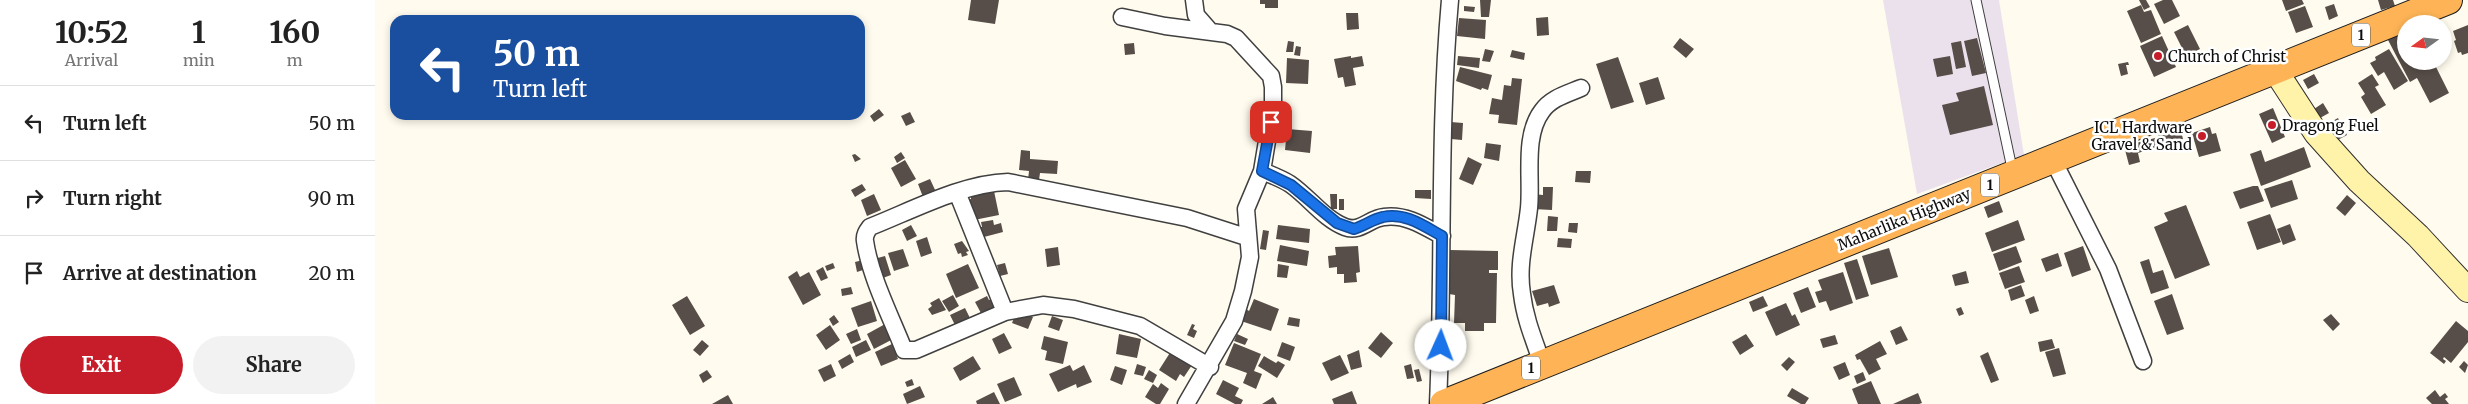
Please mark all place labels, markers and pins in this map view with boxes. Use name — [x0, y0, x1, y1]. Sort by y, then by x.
place label: Church of Christ — [2168, 47, 2286, 66]
marker: Church of Christ — [2152, 50, 2164, 62]
pin — [1250, 101, 1292, 143]
place label: Dragong Fuel — [2282, 116, 2379, 135]
place label: ICL Hardware Gravel & Sand — [2091, 118, 2192, 154]
marker: Dragong Fuel — [2266, 119, 2278, 131]
marker: ICL Hardware Gravel & Sand — [2196, 130, 2208, 142]

